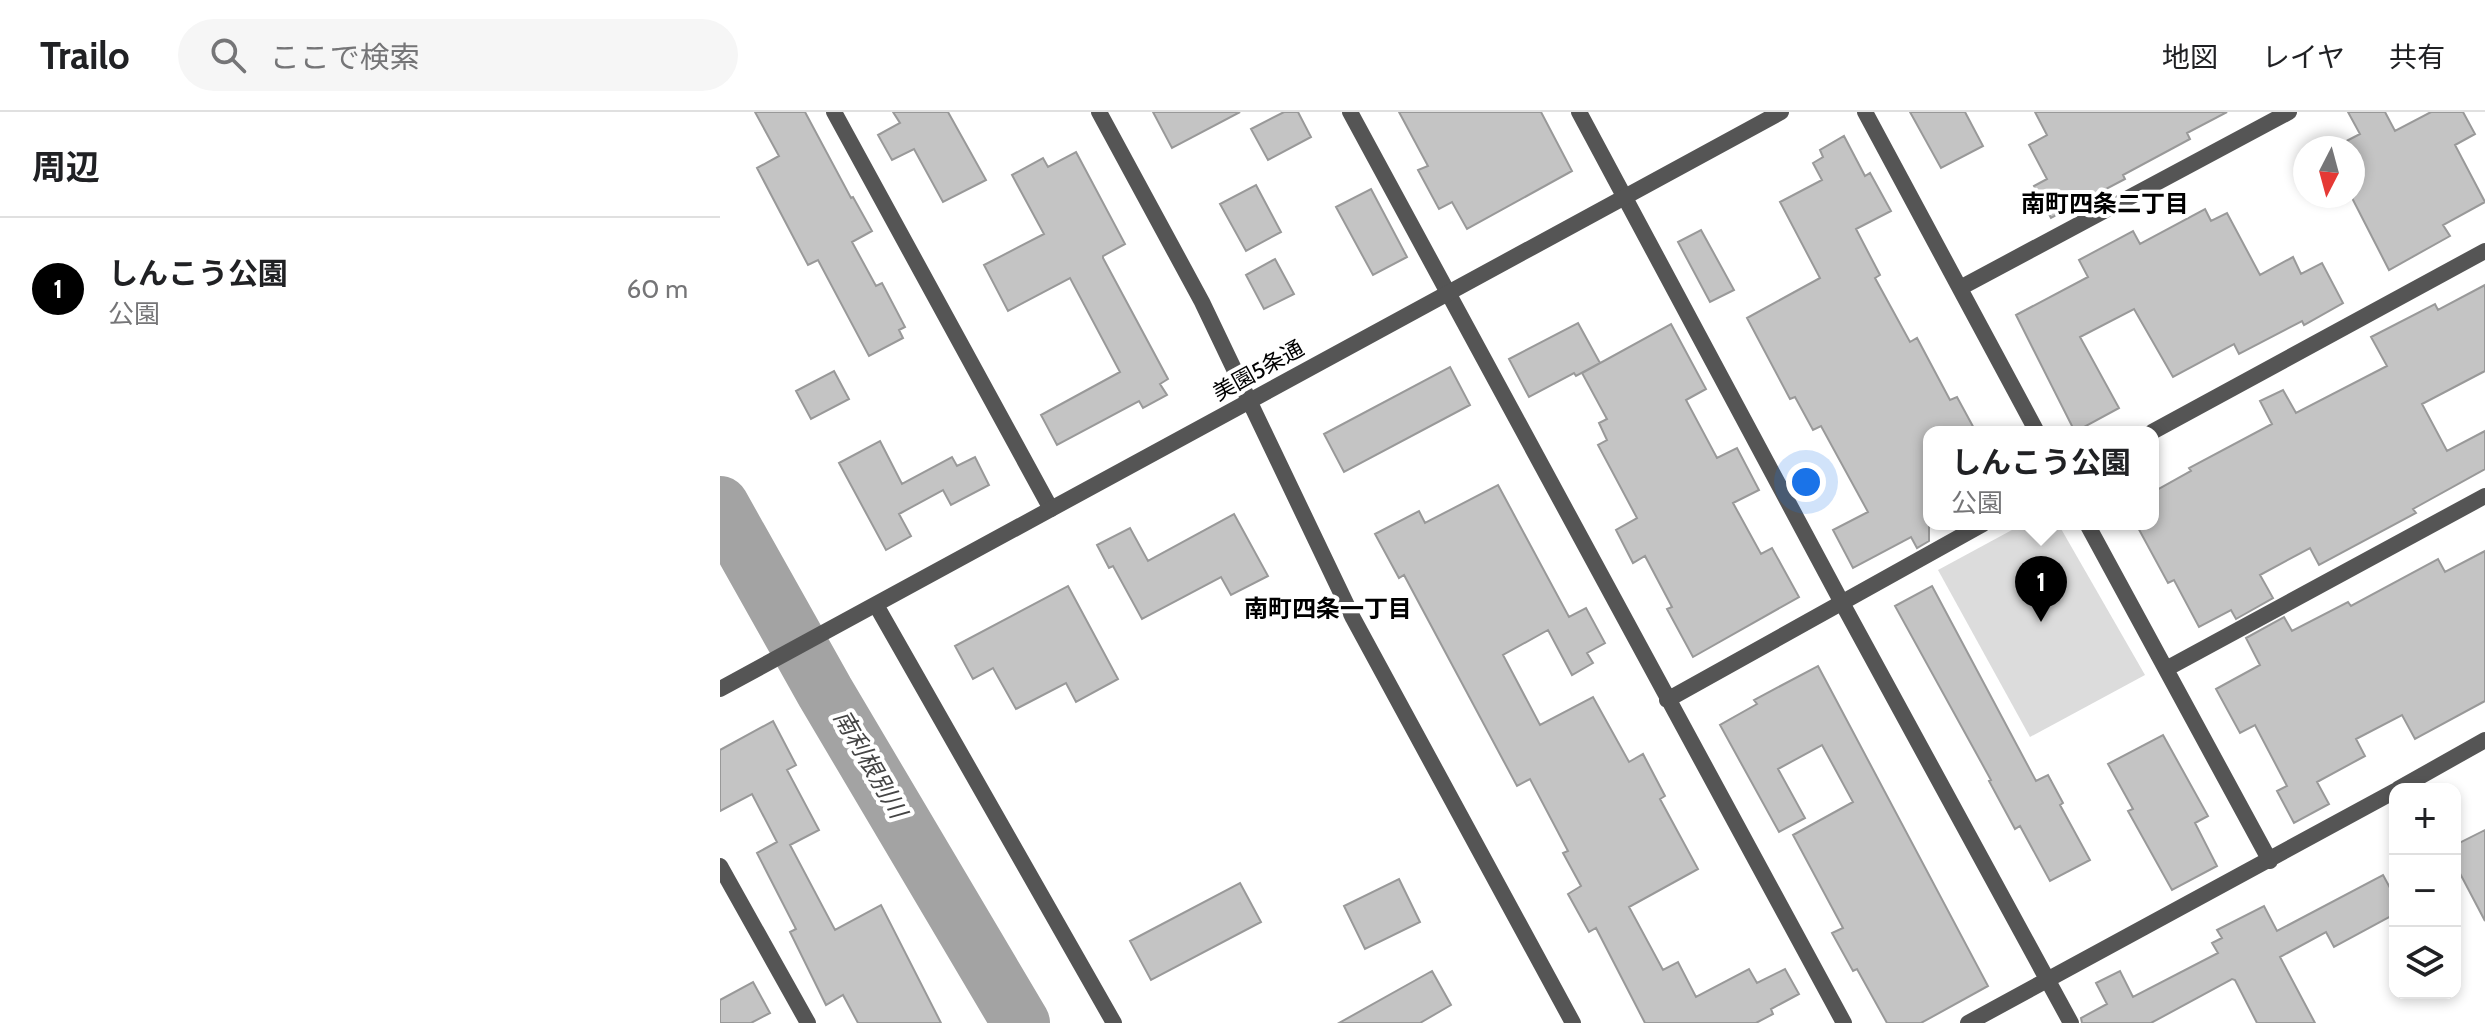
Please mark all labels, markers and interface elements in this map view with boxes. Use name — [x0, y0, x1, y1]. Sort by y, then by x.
search box — [178, 19, 738, 91]
text: Trailo — [40, 32, 130, 79]
icon: search — [206, 33, 250, 77]
text: ここで検索 — [270, 39, 420, 76]
text: 地図 — [2162, 40, 2218, 74]
text: レイヤ — [2262, 40, 2345, 74]
text: 共有 — [2389, 40, 2445, 74]
north arrow — [2293, 136, 2365, 208]
text: 周辺 — [32, 146, 100, 188]
district label: 南町四条二丁目 — [2021, 189, 2189, 218]
text: しんこう公園 — [108, 255, 288, 292]
text: 1 — [53, 273, 63, 305]
text: 60 m — [626, 273, 688, 305]
text: 公園 — [108, 298, 160, 330]
street label: 美園5条通 — [1208, 334, 1308, 406]
popup — [1923, 426, 2159, 530]
text: しんこう公園 — [1951, 444, 2131, 481]
your location — [1786, 462, 1826, 502]
text: 公園 — [1951, 487, 2003, 519]
pin: 1 — [2015, 556, 2067, 622]
district label: 南町四条一丁目 — [1244, 594, 1412, 623]
water label: 南利根別川 — [828, 705, 914, 826]
map controls — [2389, 783, 2461, 999]
button: + — [2389, 783, 2461, 855]
button: − — [2389, 855, 2461, 927]
button: layers — [2389, 927, 2461, 999]

